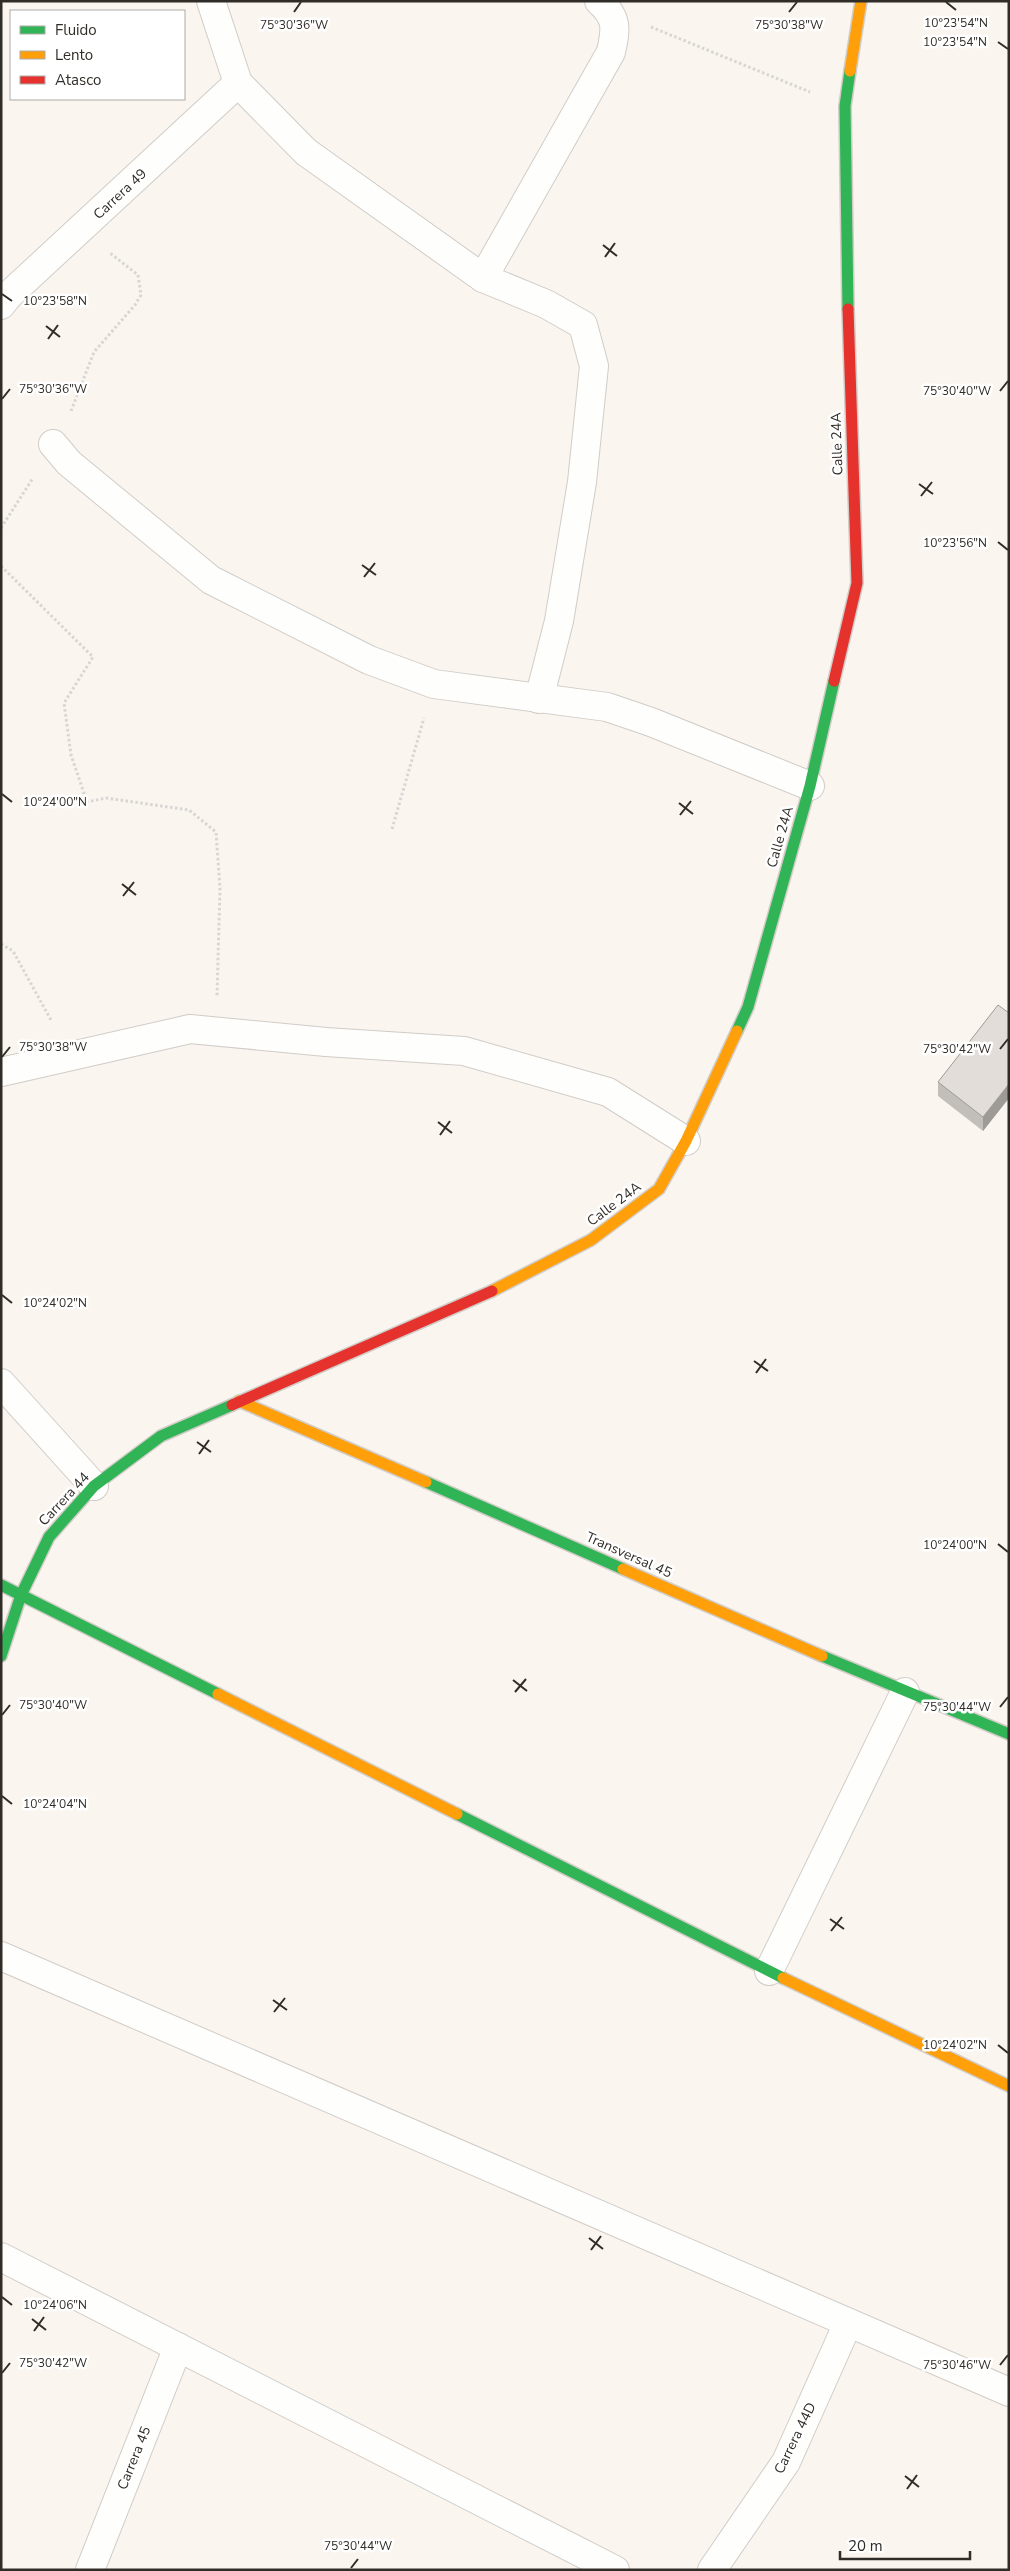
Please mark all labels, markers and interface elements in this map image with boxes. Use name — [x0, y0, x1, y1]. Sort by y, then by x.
legend — [10, 10, 185, 100]
text: 10°23'54"N — [924, 15, 988, 31]
text: 75°30'36"W — [260, 17, 328, 33]
text: 75°30'38"W — [755, 17, 823, 33]
text: Fluido — [55, 20, 97, 40]
text: 10°23'54"N — [923, 34, 987, 50]
text: Lento — [55, 45, 93, 65]
text: Atasco — [55, 70, 101, 90]
street label: Carrera 49 — [89, 164, 151, 224]
text: 10°23'58"N — [23, 293, 87, 309]
text: 75°30'36"W — [19, 381, 87, 397]
text: 75°30'40"W — [923, 383, 991, 399]
street label: Calle 24A — [826, 412, 848, 476]
text: 10°23'56"N — [923, 535, 987, 551]
text: 10°24'00"N — [23, 794, 87, 810]
street label: Calle 24A — [762, 804, 798, 870]
text: 75°30'38"W — [19, 1039, 87, 1055]
text: 75°30'42"W — [923, 1041, 991, 1057]
street label: Calle 24A — [583, 1177, 645, 1231]
text: 10°24'02"N — [23, 1295, 87, 1311]
street label: Carrera 44 — [34, 1468, 94, 1530]
street label: Transversal 45 — [583, 1528, 675, 1582]
text: 10°24'00"N — [923, 1537, 987, 1553]
text: 75°30'40"W — [19, 1697, 87, 1713]
text: 75°30'44"W — [923, 1699, 991, 1715]
text: 10°24'04"N — [23, 1796, 87, 1812]
text: 10°24'02"N — [923, 2037, 987, 2053]
text: 10°24'06"N — [23, 2297, 87, 2313]
text: 75°30'42"W — [19, 2355, 87, 2371]
text: 75°30'46"W — [923, 2357, 991, 2373]
street label: Carrera 44D — [770, 2399, 820, 2477]
street label: Carrera 45 — [113, 2423, 155, 2493]
scale bar — [840, 2528, 970, 2560]
text: 20 m — [848, 2536, 883, 2556]
text: 75°30'44"W — [324, 2538, 392, 2554]

